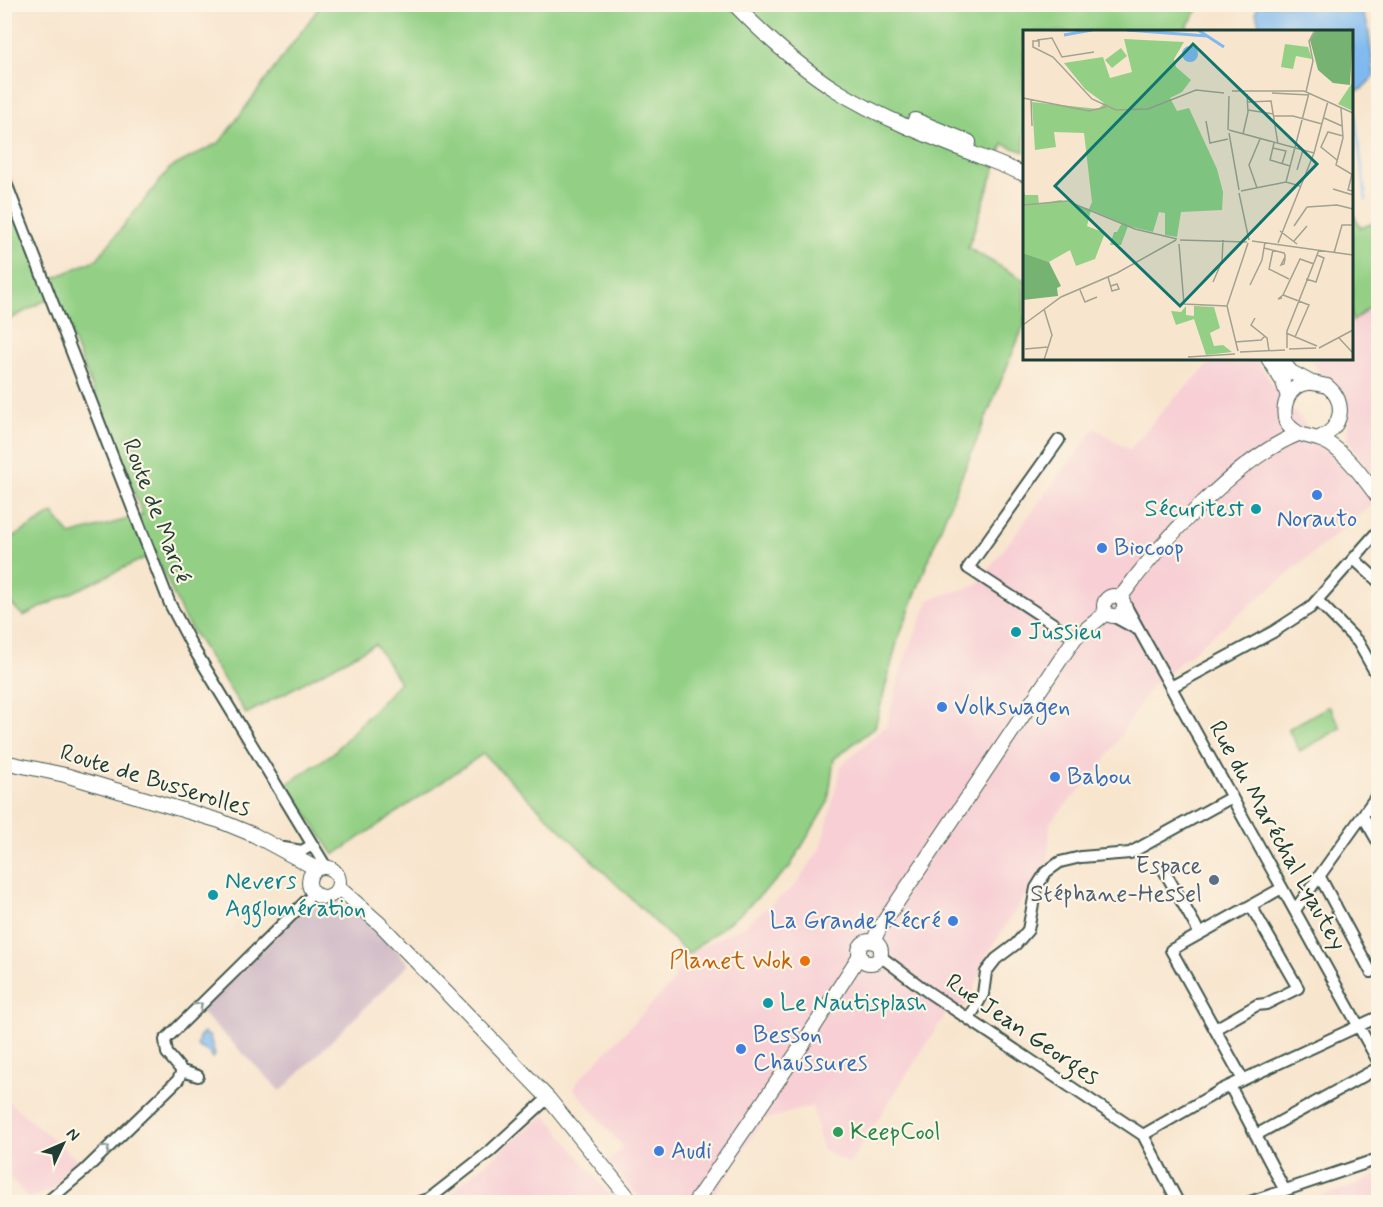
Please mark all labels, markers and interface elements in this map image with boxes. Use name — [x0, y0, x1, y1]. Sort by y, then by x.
inset map — [1023, 30, 1353, 360]
street label: Route de Marcé — [114, 434, 198, 588]
marker: Norauto — [1310, 488, 1324, 502]
place label: Sécuritest — [1144, 494, 1244, 525]
marker: Sécuritest — [1249, 502, 1263, 516]
place label: Norauto — [1277, 504, 1357, 535]
place label: Biocoop — [1114, 533, 1184, 564]
marker: Biocoop — [1095, 541, 1109, 555]
place label: Jussieu — [1028, 617, 1101, 648]
marker: Jussieu — [1009, 625, 1023, 639]
place label: Volkswagen — [954, 692, 1070, 725]
marker: Volkswagen — [935, 700, 949, 714]
street label: Rue du Maréchal Lyautey — [1201, 716, 1353, 956]
street label: Route de Busserolles — [56, 737, 254, 825]
place label: Babou — [1067, 762, 1132, 793]
marker: Babou — [1048, 770, 1062, 784]
place label: Espace Stéphane-Hessel — [1030, 851, 1202, 910]
place label: Nevers Agglomération — [225, 866, 366, 928]
marker: Espace Stéphane-Hessel — [1207, 873, 1221, 887]
marker: Nevers Agglomération — [206, 888, 220, 902]
place label: La Grande Récré — [770, 906, 941, 937]
marker: La Grande Récré — [946, 914, 960, 928]
place label: Planet Wok — [669, 946, 793, 977]
marker: Planet Wok — [798, 954, 812, 968]
street label: Rue Jean Georges — [937, 967, 1105, 1095]
place label: Le Nautisplash — [780, 988, 927, 1019]
marker: Le Nautisplash — [761, 996, 775, 1010]
one-way arrow — [193, 1002, 203, 1013]
place label: Besson Chaussures — [753, 1020, 867, 1079]
marker: Besson Chaussures — [734, 1042, 748, 1056]
north arrow — [33, 1114, 93, 1174]
place label: KeepCool — [850, 1117, 940, 1148]
text: N — [61, 1123, 84, 1146]
marker: KeepCool — [831, 1125, 845, 1139]
place label: Audi — [671, 1136, 712, 1167]
marker: Audi — [652, 1144, 666, 1158]
one-way arrow — [98, 1146, 109, 1157]

